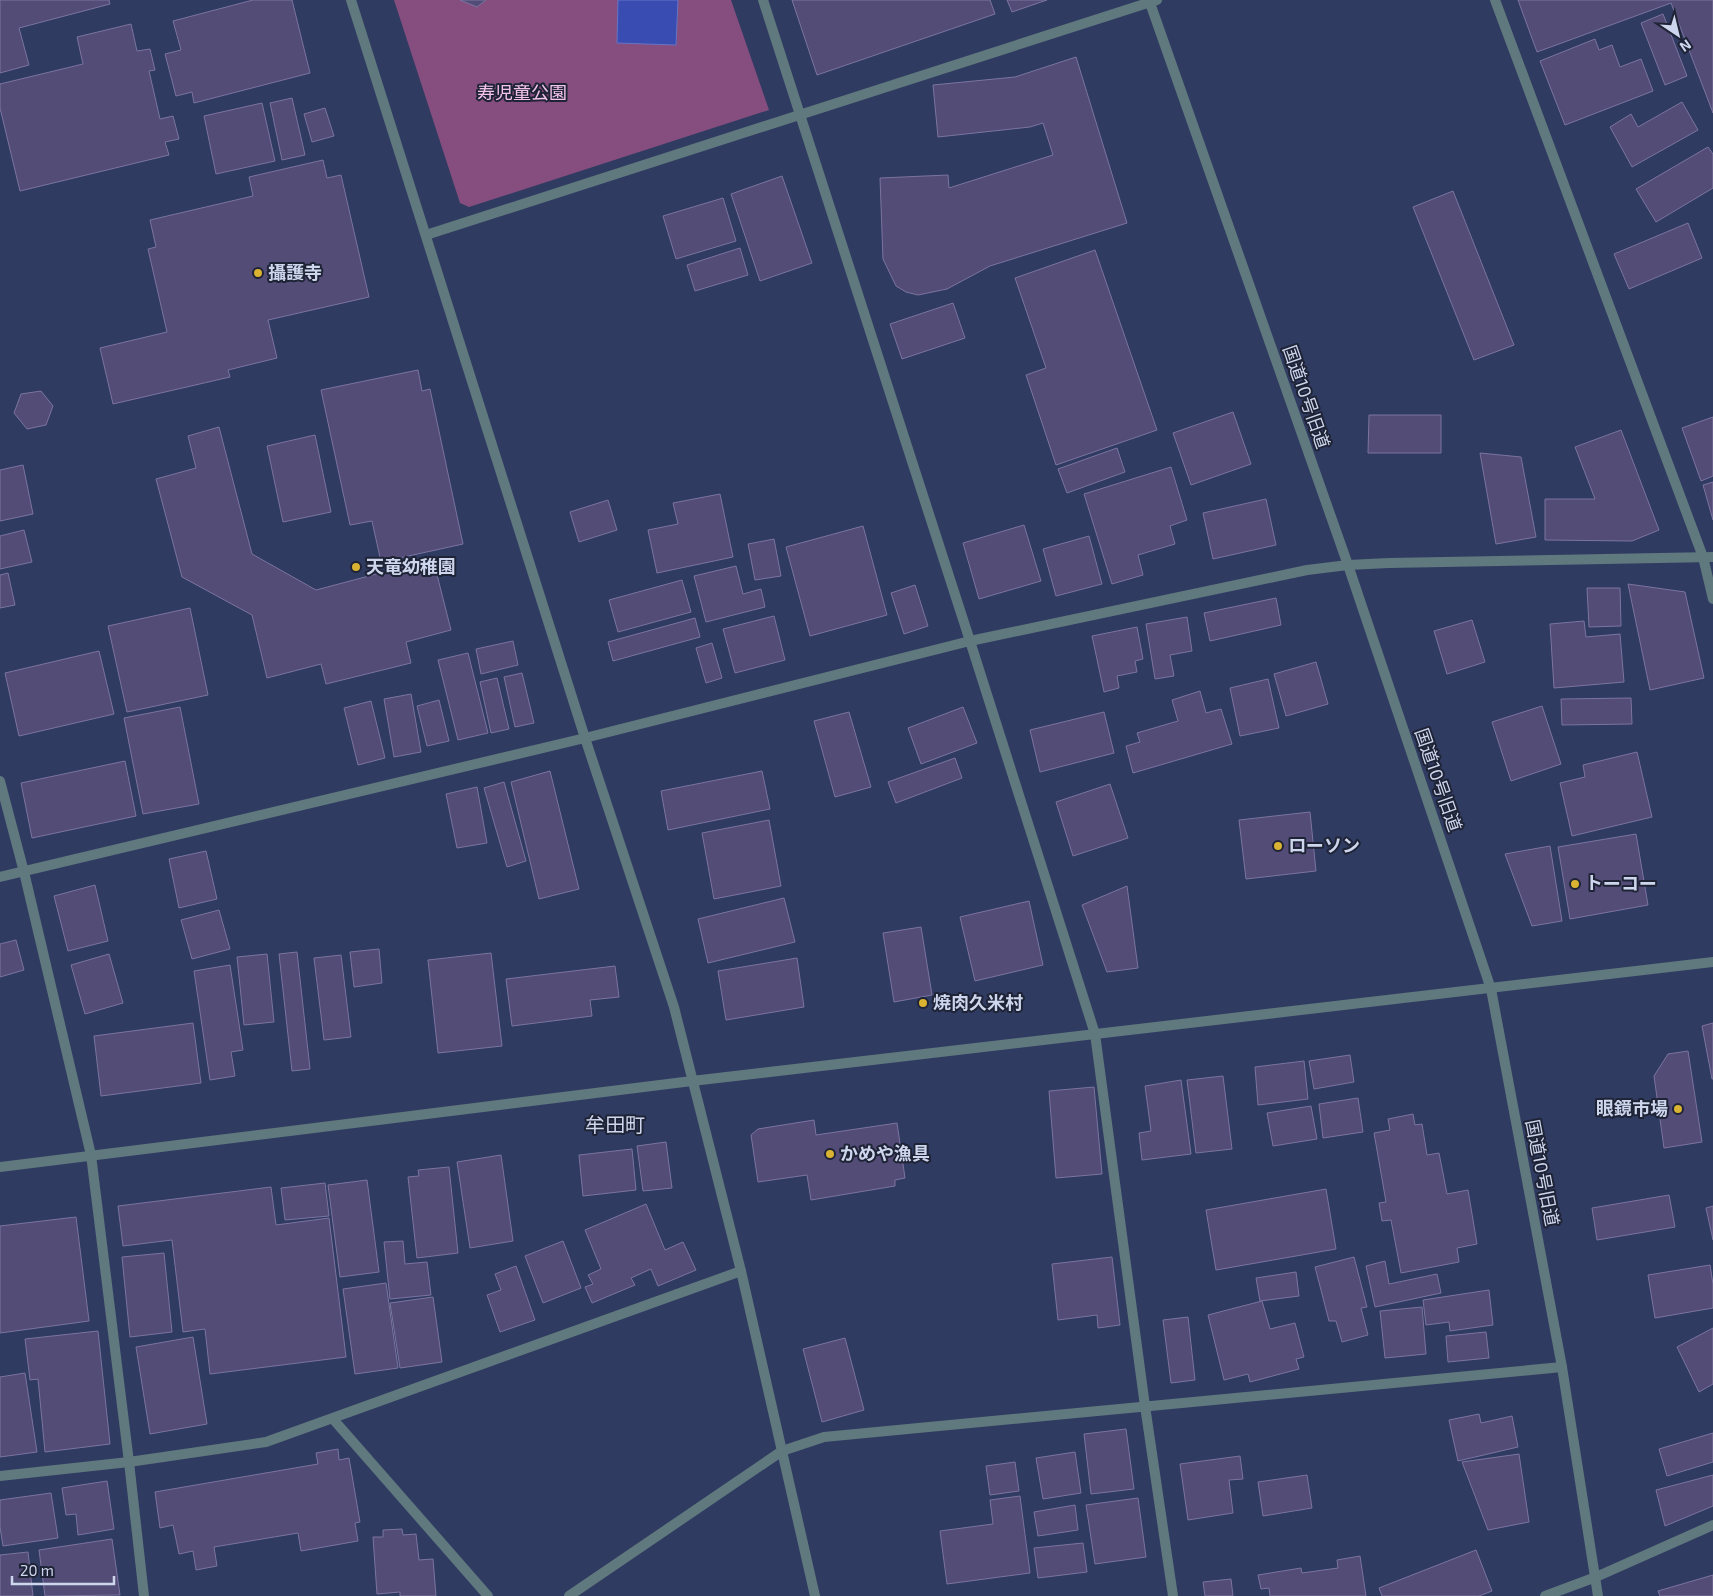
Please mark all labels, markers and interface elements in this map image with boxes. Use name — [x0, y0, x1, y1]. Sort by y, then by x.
north arrow — [1653, 10, 1703, 60]
text: N — [1677, 36, 1695, 56]
park label: 寿児童公園 — [477, 81, 567, 103]
place label: 攝護寺 — [268, 261, 322, 283]
marker: 攝護寺 — [252, 267, 264, 279]
street label: 国道10号旧道 — [1279, 342, 1335, 451]
place label: 天竜幼稚園 — [366, 555, 456, 577]
marker: 天竜幼稚園 — [350, 561, 362, 573]
street label: 国道10号旧道 — [1411, 725, 1467, 834]
place label: ローソン — [1288, 834, 1360, 856]
marker: ローソン — [1272, 840, 1284, 852]
place label: トーコー — [1585, 872, 1657, 894]
marker: トーコー — [1569, 878, 1581, 890]
place label: 焼肉久米村 — [933, 991, 1023, 1013]
marker: 焼肉久米村 — [917, 997, 929, 1009]
place label: 眼鏡市場 — [1596, 1097, 1668, 1119]
marker: 眼鏡市場 — [1672, 1103, 1684, 1115]
district label: 牟田町 — [585, 1112, 645, 1136]
street label: 国道10号旧道 — [1522, 1118, 1564, 1228]
place label: かめや漁具 — [840, 1142, 930, 1164]
marker: かめや漁具 — [824, 1148, 836, 1160]
scale bar — [12, 1554, 115, 1586]
text: 20 m — [20, 1561, 54, 1579]

